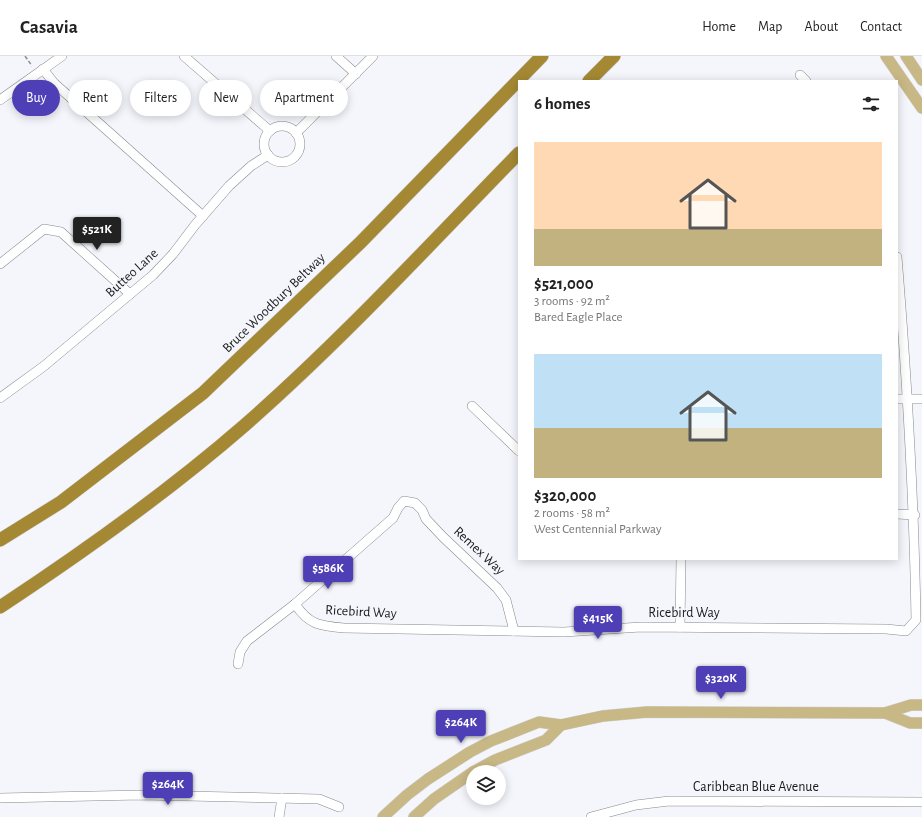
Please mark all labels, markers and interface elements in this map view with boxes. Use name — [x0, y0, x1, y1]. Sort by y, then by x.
text: Casavia — [20, 18, 78, 37]
text: Home — [702, 20, 736, 34]
text: Map — [758, 20, 782, 34]
text: About — [804, 20, 838, 34]
text: Contact — [860, 20, 902, 34]
chip: Buy — [12, 80, 60, 116]
chip: Rent — [68, 80, 122, 116]
chip: Filters — [130, 80, 191, 116]
chip: New — [199, 80, 252, 116]
chip: Apartment — [260, 80, 348, 116]
icon: filters — [860, 93, 882, 115]
text: 6 homes — [534, 95, 590, 112]
icon: home — [672, 168, 744, 240]
pin: $521K — [69, 217, 125, 251]
text: $521K — [82, 223, 112, 236]
street label: Butteo Lane — [103, 246, 161, 300]
street label: Bruce Woodbury Beltway — [220, 251, 328, 355]
text: $521,000 — [534, 275, 594, 292]
text: 3 rooms · 92 m² — [534, 295, 610, 308]
text: Bared Eagle Place — [534, 311, 623, 324]
icon: home — [672, 380, 744, 452]
text: $320,000 — [534, 487, 596, 504]
text: 2 rooms · 58 m² — [534, 507, 610, 520]
text: West Centennial Parkway — [534, 523, 661, 536]
street label: Remex Way — [451, 524, 507, 578]
pin: $586K — [300, 556, 356, 590]
text: $586K — [312, 562, 344, 575]
street label: Ricebird Way — [325, 603, 397, 621]
pin: $415K — [570, 606, 626, 640]
street label: Ricebird Way — [648, 606, 720, 620]
text: $415K — [583, 612, 613, 625]
pin: $320K — [693, 666, 749, 700]
text: $320K — [705, 672, 737, 685]
pin: $264K — [433, 710, 489, 744]
text: $264K — [445, 716, 477, 729]
map controls — [466, 765, 506, 805]
button: layers — [466, 765, 506, 805]
pin: $264K — [140, 772, 196, 806]
text: $264K — [152, 778, 184, 791]
street label: Caribbean Blue Avenue — [693, 780, 819, 794]

